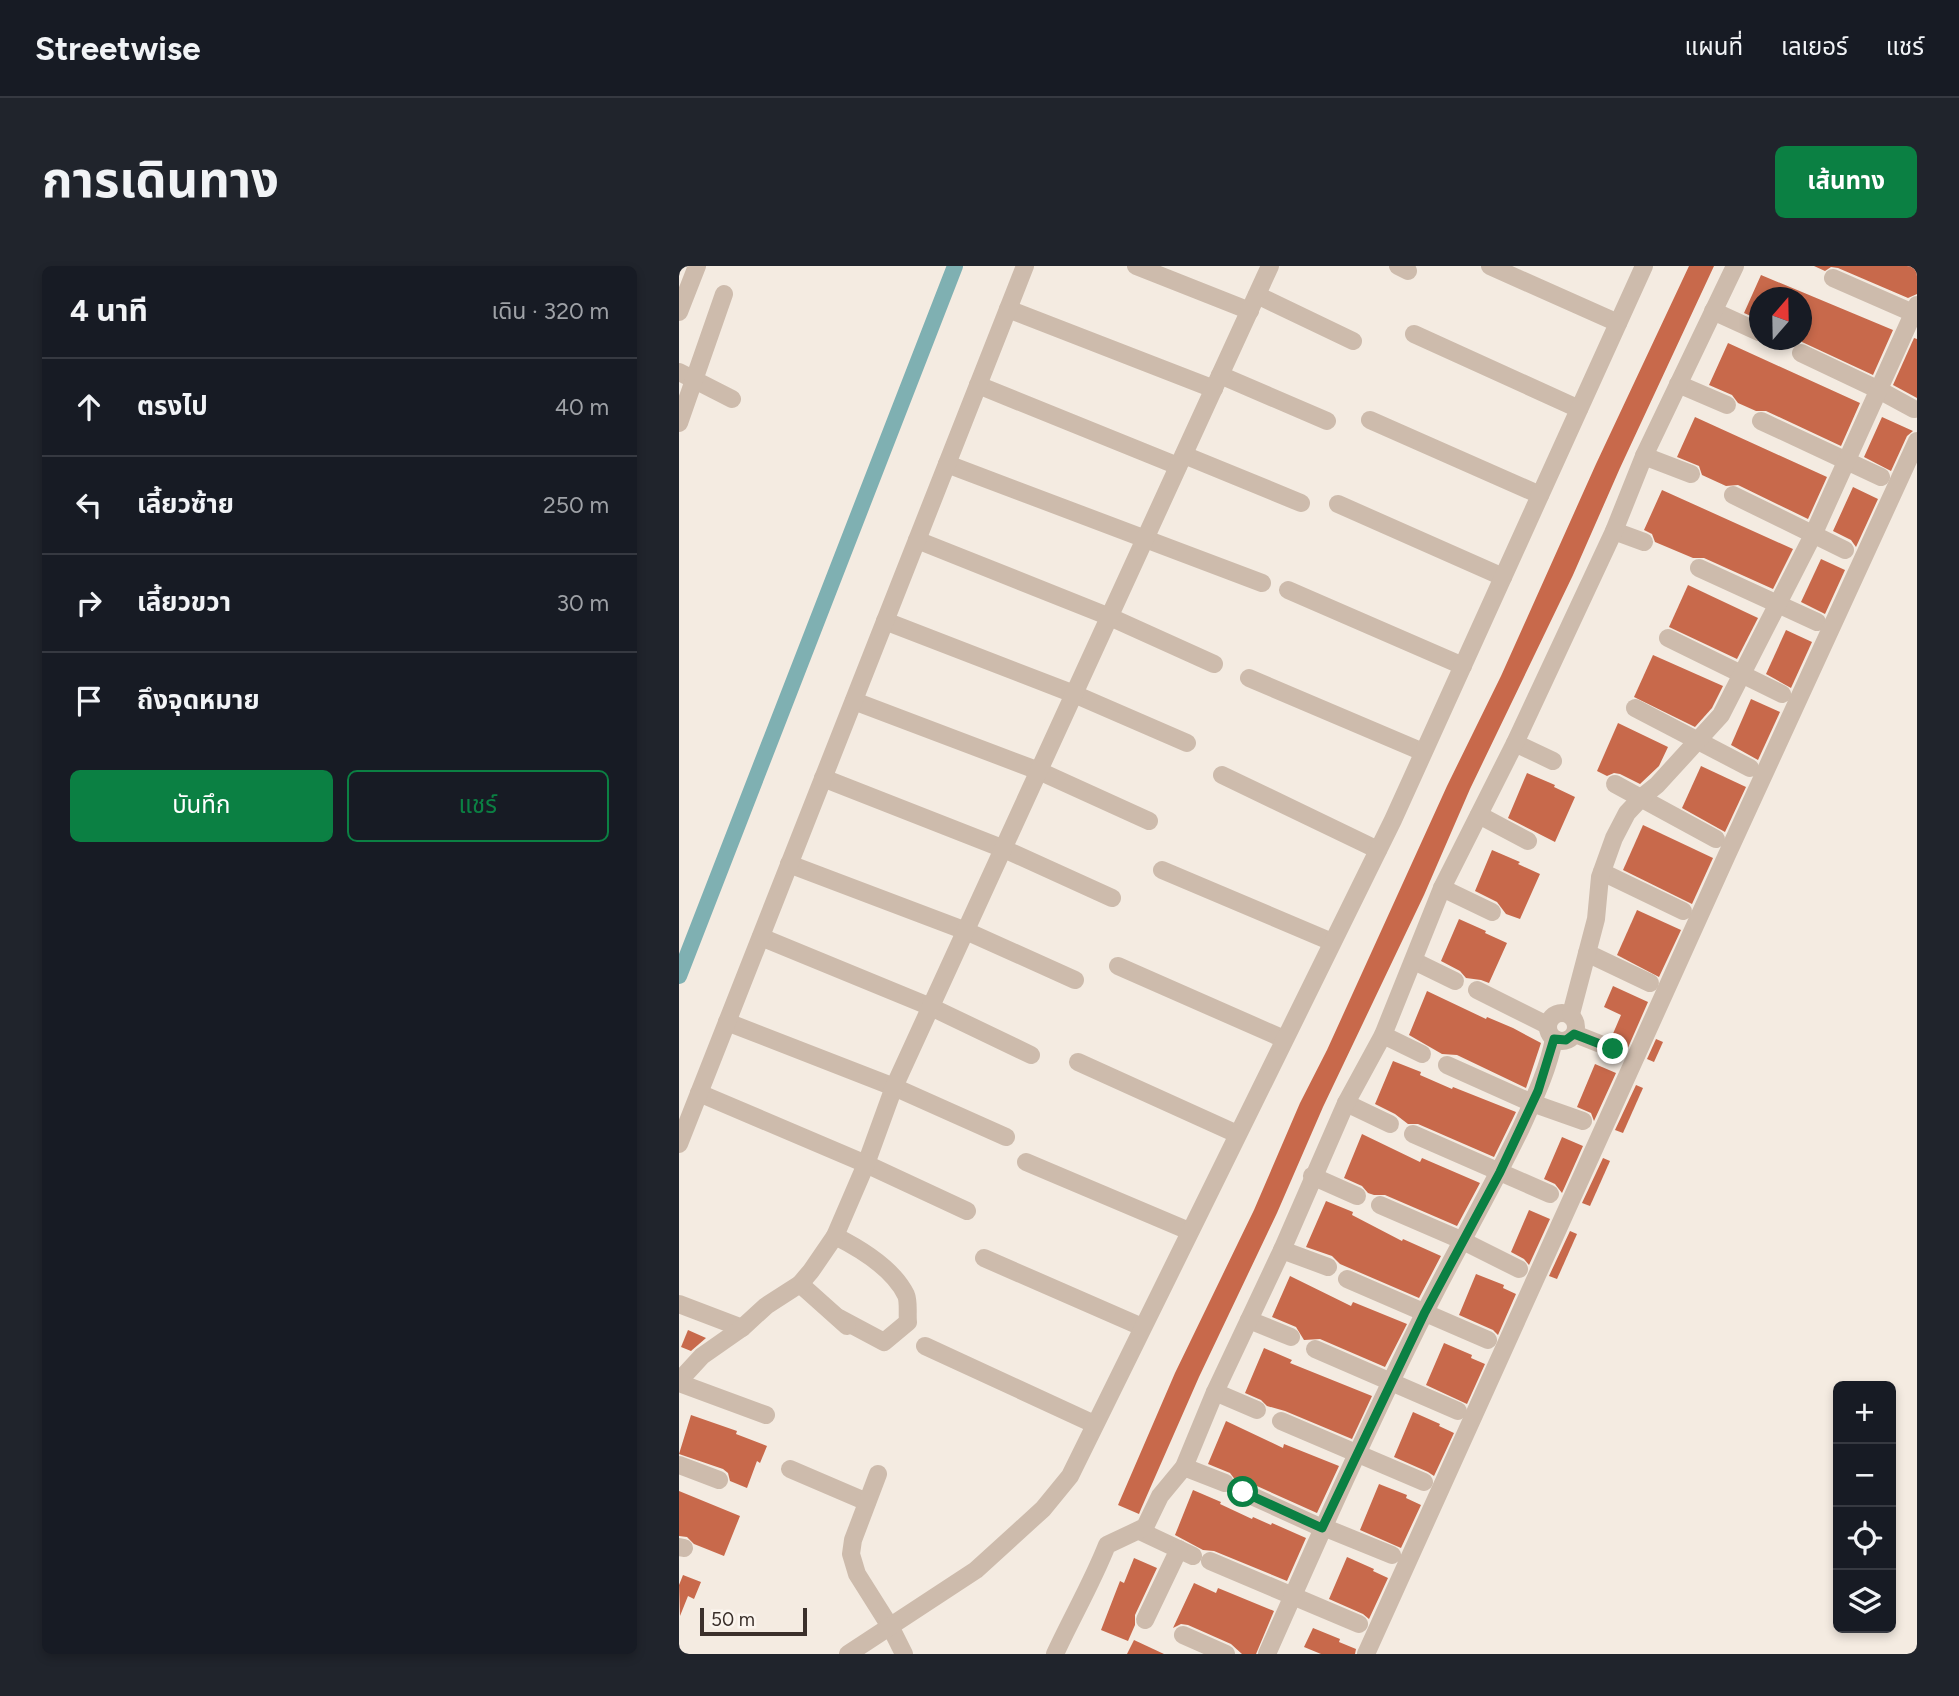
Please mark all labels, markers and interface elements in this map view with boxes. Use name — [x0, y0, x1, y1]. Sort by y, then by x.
text: Streetwise — [35, 29, 201, 68]
text: แผนที่ — [1685, 32, 1743, 61]
text: เลเยอร์ — [1781, 32, 1848, 61]
text: แชร์ — [1886, 32, 1924, 61]
button: เส้นทาง — [1775, 146, 1917, 218]
text: การเดินทาง — [42, 150, 279, 209]
north arrow — [1749, 287, 1812, 350]
text: 4 นาที — [70, 292, 148, 329]
text: เดิน · 320 m — [492, 297, 609, 325]
icon: ahead — [70, 388, 108, 426]
text: ตรงไป — [137, 390, 208, 422]
text: 40 m — [555, 393, 609, 421]
icon: left — [70, 486, 108, 524]
text: เลี้ยวซ้าย — [137, 488, 234, 520]
text: 250 m — [543, 491, 609, 519]
icon: right — [70, 584, 108, 622]
text: เลี้ยวขวา — [137, 586, 231, 618]
text: 30 m — [556, 589, 609, 617]
icon: arrive — [70, 682, 108, 720]
text: ถึงจุดหมาย — [137, 684, 260, 716]
button: บันทึก — [70, 770, 333, 842]
button: แชร์ — [347, 770, 609, 842]
route end — [1597, 1033, 1628, 1064]
map controls — [1833, 1381, 1896, 1633]
button: + — [1833, 1381, 1896, 1444]
button: − — [1833, 1444, 1896, 1507]
route start — [1227, 1476, 1258, 1507]
button: locate — [1833, 1507, 1896, 1570]
button: layers — [1833, 1570, 1896, 1633]
scale bar — [700, 1605, 807, 1637]
text: 50 m — [711, 1608, 755, 1631]

